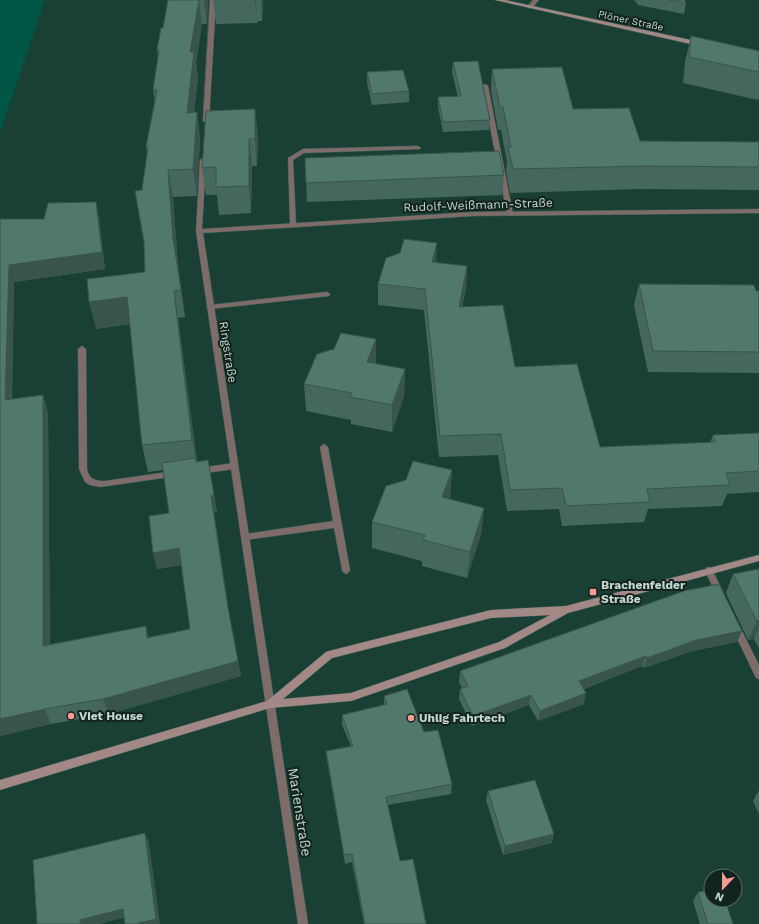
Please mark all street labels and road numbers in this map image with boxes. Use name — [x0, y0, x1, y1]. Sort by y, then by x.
street label: Plöner Straße — [597, 8, 665, 33]
street label: Rudolf-Weißmann-Straße — [403, 195, 553, 215]
street label: Ringstraße — [216, 320, 240, 384]
street label: Marienstraße — [285, 767, 315, 857]

